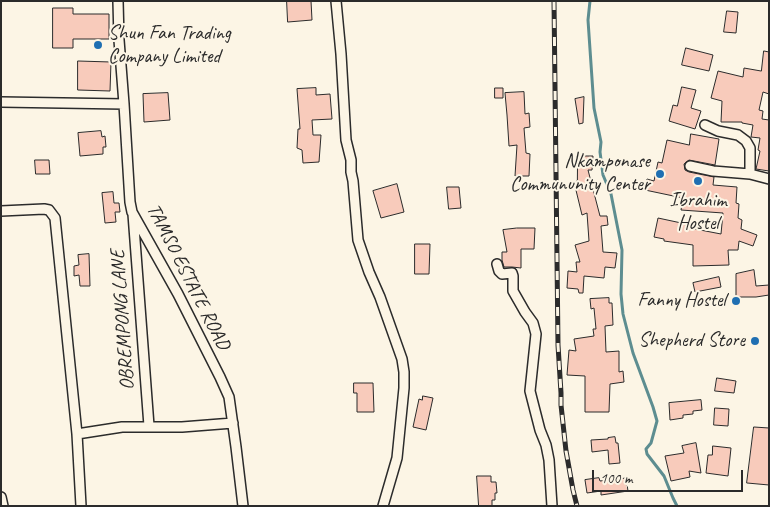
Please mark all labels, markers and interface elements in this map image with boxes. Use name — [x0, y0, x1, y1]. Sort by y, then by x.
place label: Shun Fan Trading Company Limited — [108, 22, 231, 69]
marker: Shun Fan Trading Company Limited — [92, 39, 104, 51]
place label: Nkamponase Commununity Center — [510, 150, 650, 197]
marker: Nkamponase Commununity Center — [654, 168, 666, 180]
marker: Ibrahim Hostel — [692, 175, 704, 187]
place label: Ibrahim Hostel — [670, 189, 726, 236]
street label: TAMSO ESTATE ROAD — [141, 200, 235, 354]
street label: OBREMPONG LANE — [106, 249, 140, 391]
place label: Fanny Hostel — [637, 289, 726, 313]
marker: Fanny Hostel — [730, 295, 742, 307]
place label: Shepherd Store — [639, 329, 745, 353]
marker: Shepherd Store — [749, 335, 761, 347]
scale bar — [595, 460, 746, 492]
text: 100 m — [600, 469, 632, 488]

